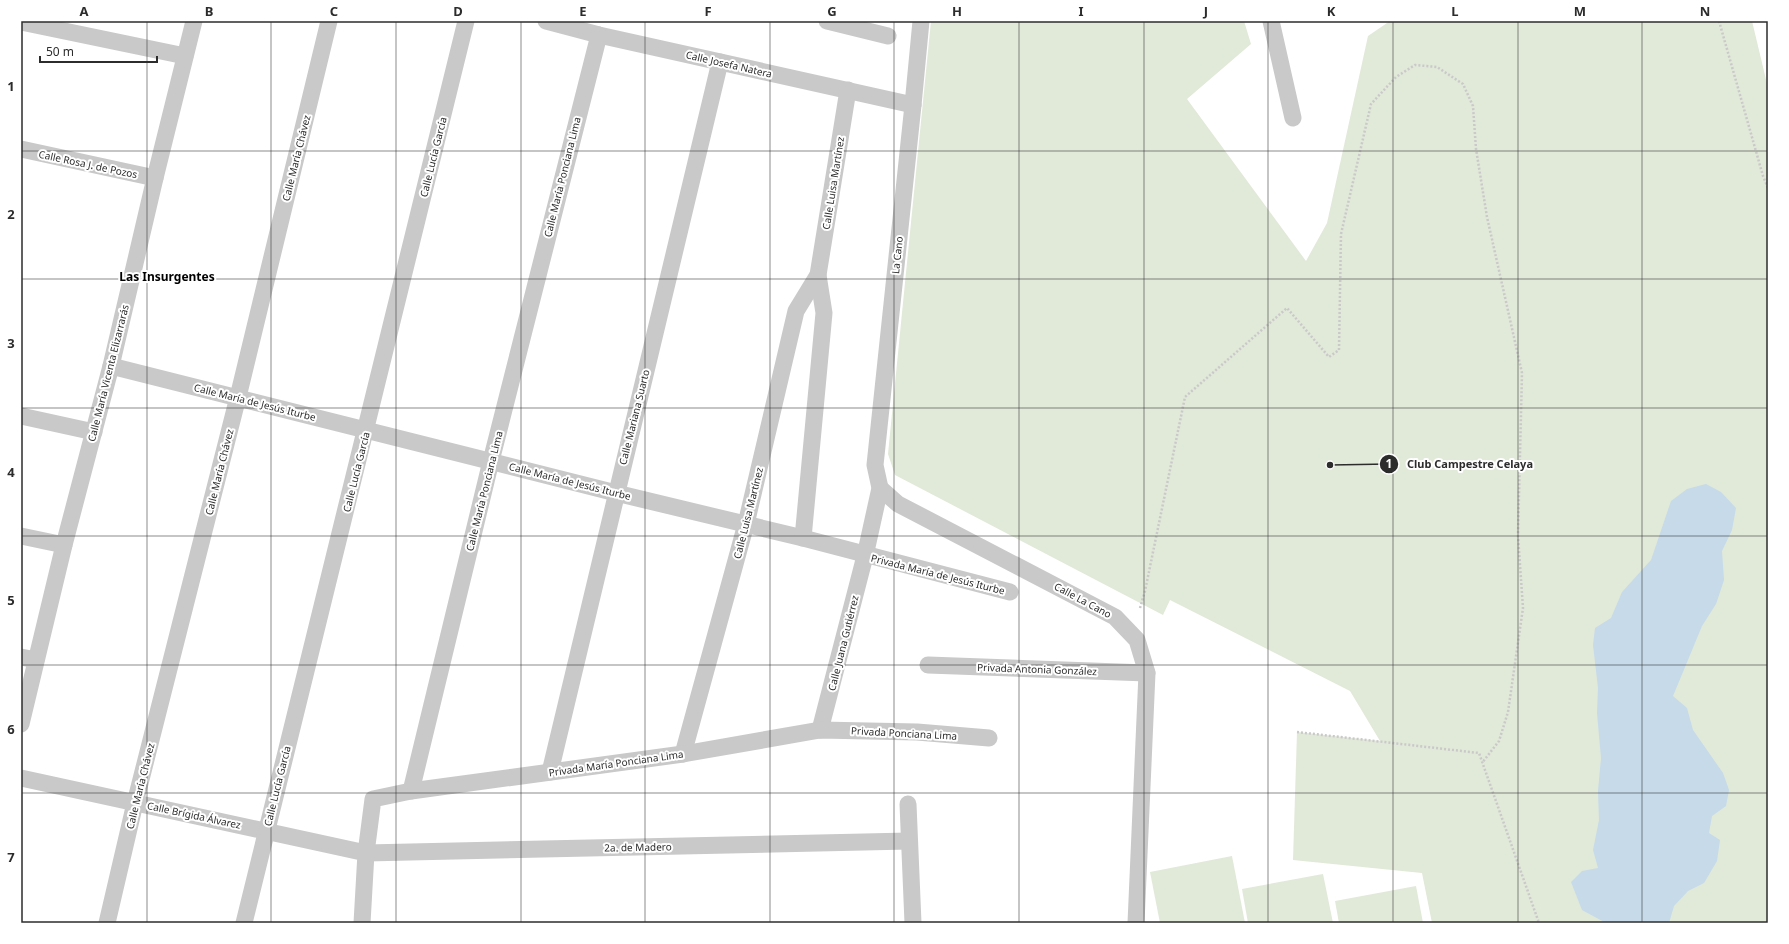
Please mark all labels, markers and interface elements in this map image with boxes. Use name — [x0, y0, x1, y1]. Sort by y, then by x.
text: A — [80, 2, 89, 20]
text: B — [205, 2, 213, 20]
text: C — [330, 2, 338, 20]
text: D — [453, 2, 463, 20]
text: E — [579, 2, 587, 20]
text: F — [704, 2, 712, 20]
text: G — [827, 2, 837, 20]
text: H — [952, 2, 962, 20]
text: I — [1078, 2, 1084, 20]
text: J — [1203, 2, 1208, 20]
text: K — [1327, 2, 1336, 20]
text: L — [1451, 2, 1459, 20]
text: M — [1574, 2, 1586, 20]
text: N — [1700, 2, 1710, 20]
scale bar — [40, 38, 157, 64]
text: 50 m — [46, 43, 74, 60]
street label: Calle Josefa Natera — [684, 47, 774, 81]
text: 1 — [7, 77, 15, 95]
street label: Calle María Chávez — [279, 113, 314, 203]
street label: Calle Lucía García — [416, 115, 450, 199]
street label: Calle María Ponciana Lima — [540, 115, 584, 239]
street label: Calle Luisa Martínez — [819, 135, 847, 230]
street label: Calle Rosa J. de Pozos — [37, 147, 139, 181]
text: 2 — [7, 205, 15, 223]
street label: La Cano — [888, 236, 906, 274]
district label: Las Insurgentes — [119, 268, 215, 285]
street label: Calle María Vicenta Elizarrarás — [84, 303, 132, 443]
text: 3 — [7, 334, 15, 352]
street label: Calle Mariana Suarto — [615, 368, 653, 466]
street label: Calle María de Jesús Iturbe — [193, 380, 318, 424]
street label: Calle María Chávez — [202, 427, 237, 517]
street label: Calle María Ponciana Lima — [462, 429, 506, 553]
street label: Calle Lucía García — [339, 430, 373, 514]
callout: Club Campestre Celaya — [1379, 453, 1541, 476]
text: 1 — [1386, 455, 1392, 472]
text: Club Campestre Celaya — [1407, 456, 1533, 471]
street label: Calle María de Jesús Iturbe — [508, 459, 633, 503]
text: 4 — [7, 463, 15, 481]
street label: Calle Luisa Martínez — [730, 466, 766, 560]
street label: Privada María de Jesús Iturbe — [870, 551, 1007, 598]
street label: Calle La Cano — [1052, 579, 1114, 621]
text: 5 — [7, 591, 15, 609]
street label: Calle Juana Gutiérrez — [824, 594, 862, 692]
street label: Privada Antonia González — [977, 660, 1097, 678]
text: 6 — [7, 720, 15, 738]
street label: Privada Ponciana Lima — [851, 723, 957, 743]
street label: Calle María Chávez — [123, 741, 158, 831]
street label: Calle Lucía García — [260, 744, 294, 828]
street label: Privada María Ponciana Lima — [548, 747, 684, 779]
street label: Calle Brígida Álvarez — [146, 798, 242, 832]
street label: 2a. de Madero — [604, 839, 672, 855]
text: 7 — [7, 848, 15, 866]

